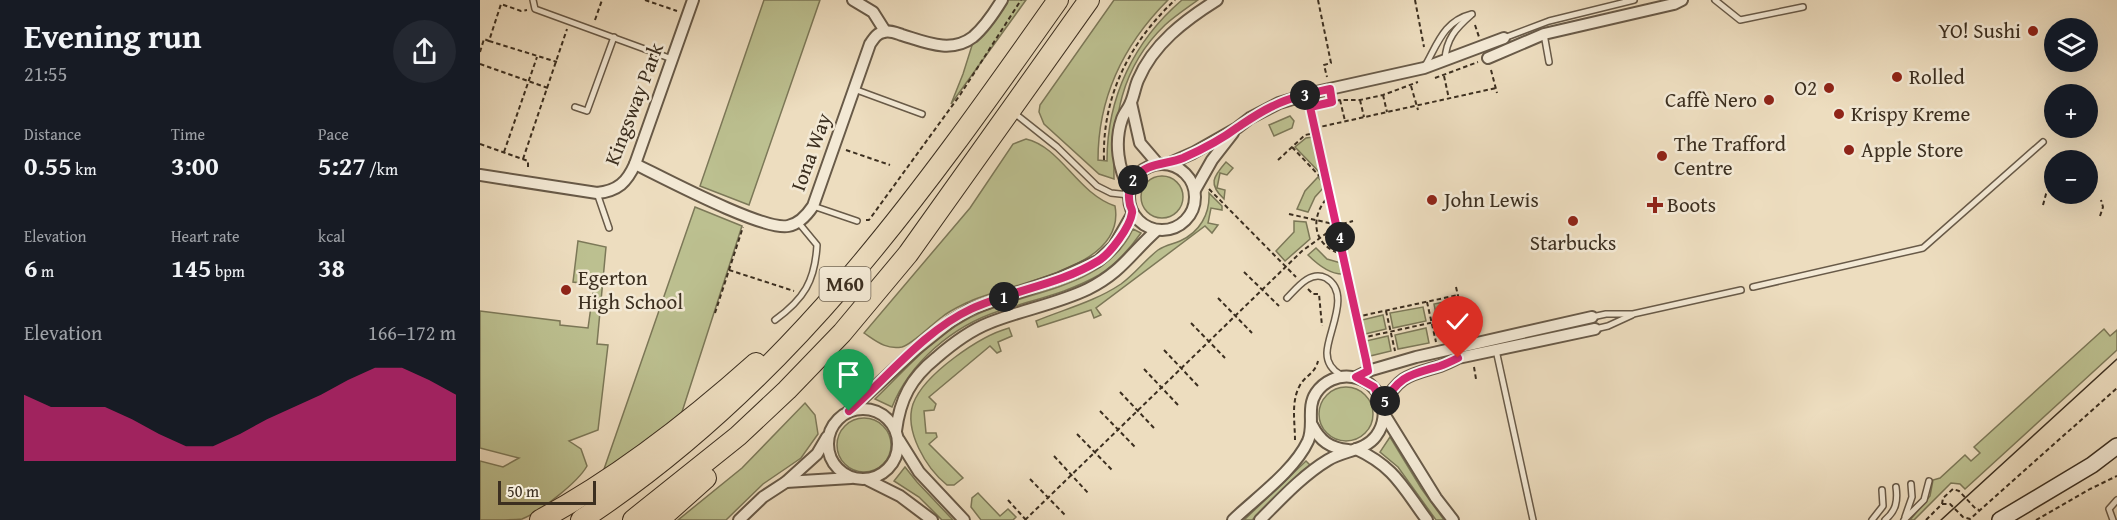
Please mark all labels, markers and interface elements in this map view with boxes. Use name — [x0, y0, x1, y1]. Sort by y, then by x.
text: Evening run — [24, 12, 201, 60]
place label: YO! Sushi — [1938, 15, 2021, 46]
map controls — [2044, 18, 2098, 204]
button: layers — [2044, 18, 2098, 72]
button: share — [393, 20, 456, 83]
marker: YO! Sushi — [2026, 24, 2040, 38]
street label: Kingsway Park — [596, 38, 671, 170]
text: 21:55 — [24, 59, 67, 88]
place label: Rolled — [1909, 61, 1965, 92]
marker: Rolled — [1890, 70, 1904, 84]
place label: O2 — [1794, 72, 1817, 103]
pin: 3 — [1290, 80, 1320, 110]
marker: O2 — [1822, 81, 1836, 95]
text: 3 — [1301, 83, 1309, 107]
place label: Caffè Nero — [1665, 84, 1757, 115]
button: + — [2044, 84, 2098, 138]
marker: Caffè Nero — [1762, 93, 1776, 107]
place label: Krispy Kreme — [1851, 98, 1971, 129]
marker: Krispy Kreme — [1832, 107, 1846, 121]
street label: Iona Way — [782, 108, 839, 195]
text: Distance — [24, 122, 81, 146]
text: Time — [171, 122, 205, 146]
text: Pace — [318, 122, 349, 146]
place label: The Trafford Centre — [1674, 128, 1787, 183]
place label: Apple Store — [1861, 134, 1963, 165]
marker: Apple Store — [1842, 143, 1856, 157]
text: 0.55 — [24, 146, 72, 185]
text: 3:00 — [171, 146, 219, 185]
text: 5:27 — [318, 146, 366, 185]
marker: The Trafford Centre — [1655, 149, 1669, 163]
button: − — [2044, 150, 2098, 204]
text: km — [72, 157, 96, 181]
text: /km — [366, 157, 398, 181]
pin: 2 — [1118, 165, 1148, 195]
text: 2 — [1129, 168, 1137, 192]
place label: John Lewis — [1441, 184, 1539, 215]
place label: Boots — [1667, 189, 1716, 220]
marker: John Lewis — [1425, 193, 1439, 207]
marker: Boots — [1648, 198, 1662, 212]
marker: Starbucks — [1566, 214, 1580, 228]
pin: 4 — [1325, 222, 1355, 252]
text: Elevation — [24, 224, 87, 248]
text: Heart rate — [171, 224, 240, 248]
text: kcal — [318, 224, 345, 248]
text: 4 — [1336, 225, 1344, 249]
place label: Starbucks — [1530, 227, 1616, 258]
text: 6 — [24, 248, 37, 287]
text: 145 — [171, 248, 211, 287]
text: 38 — [318, 248, 345, 287]
text: m — [37, 259, 54, 283]
text: bpm — [211, 259, 245, 283]
place label: Egerton High School — [578, 262, 683, 317]
road number: M60 — [820, 267, 871, 301]
pin: 1 — [989, 282, 1019, 312]
marker: Egerton High School — [559, 283, 573, 297]
text: 1 — [1000, 285, 1008, 309]
pin — [1432, 296, 1483, 358]
icon: check — [1441, 305, 1474, 338]
text: Elevation — [24, 318, 102, 347]
text: 166–172 m — [368, 318, 456, 347]
pin — [823, 349, 874, 411]
icon: arrive — [832, 358, 865, 391]
pin: 5 — [1370, 386, 1400, 416]
text: 5 — [1381, 389, 1389, 413]
scale bar — [498, 478, 596, 506]
text: 50 m — [507, 479, 539, 503]

